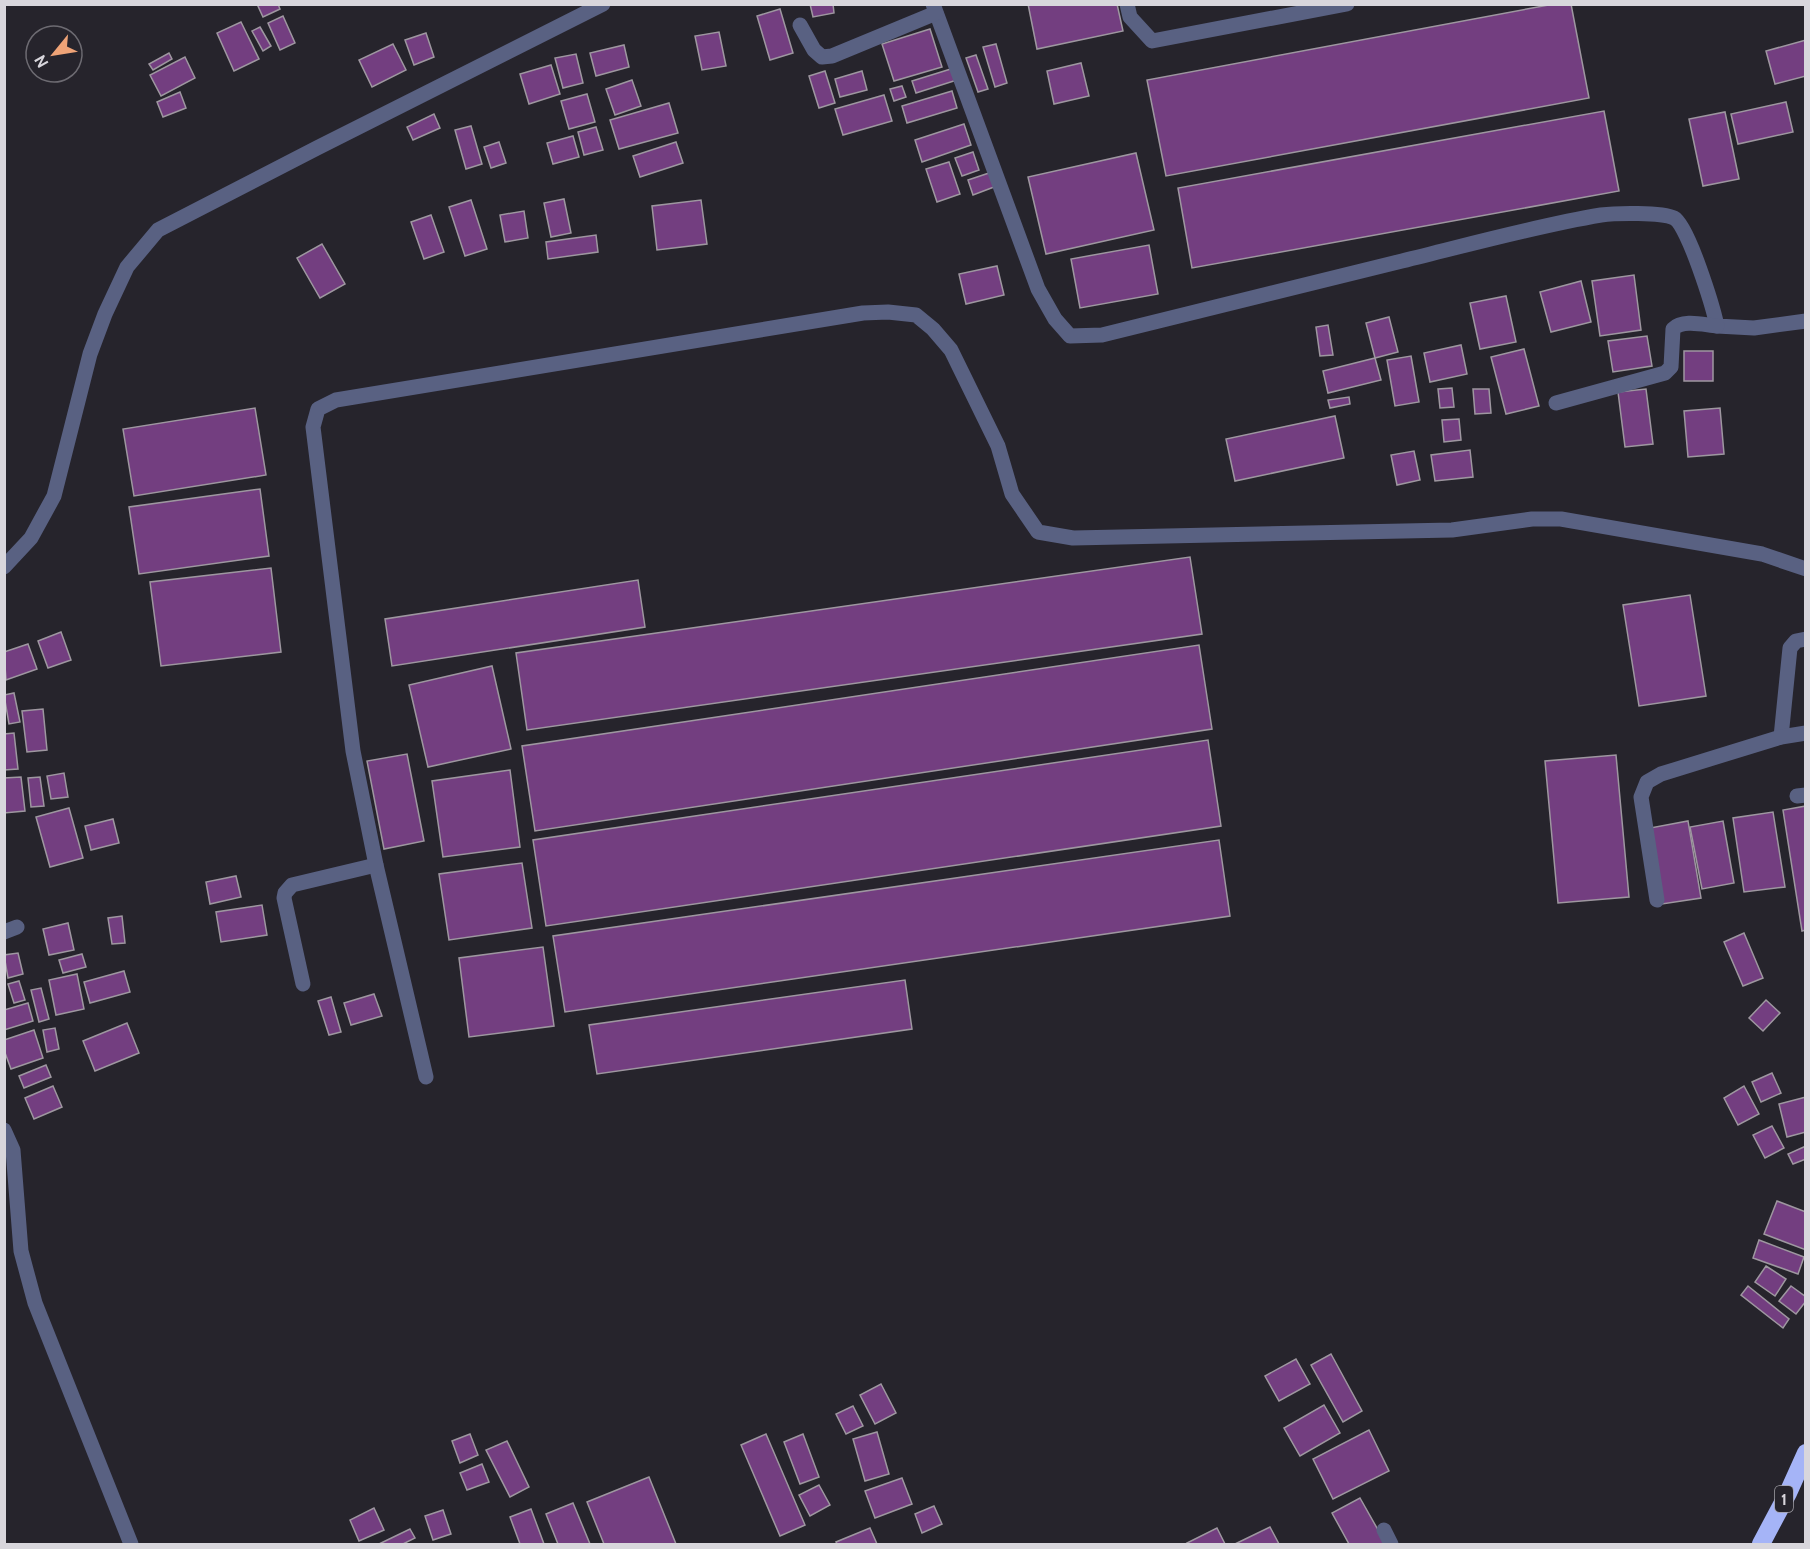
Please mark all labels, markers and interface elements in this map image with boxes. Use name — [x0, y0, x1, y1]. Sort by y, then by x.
north arrow — [24, 24, 84, 84]
text: N — [30, 52, 52, 71]
road number: 1 — [1775, 1486, 1793, 1512]

